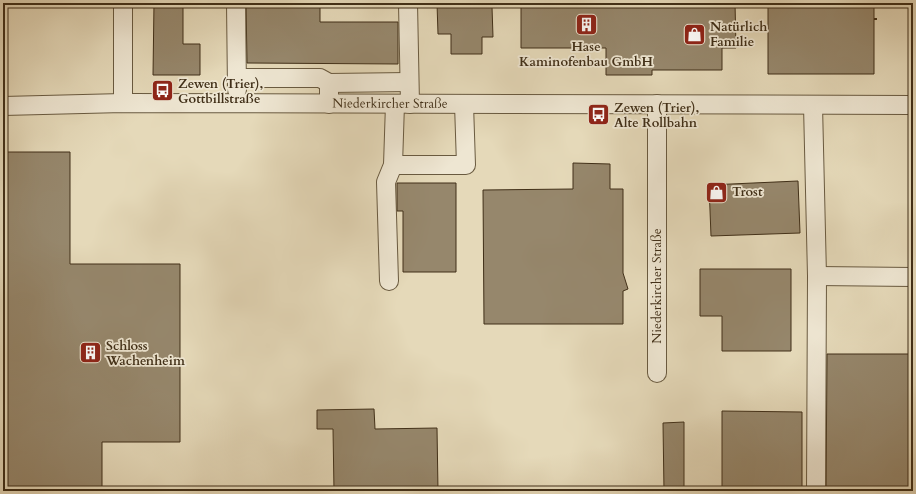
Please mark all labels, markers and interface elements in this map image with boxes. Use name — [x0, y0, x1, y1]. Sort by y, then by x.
building icon: Hase Kaminofenbau GmbH — [573, 12, 599, 38]
place label: Natürlich Familie — [710, 18, 767, 51]
shop icon: Natürlich Familie — [682, 21, 708, 47]
place label: Hase Kaminofenbau GmbH — [519, 38, 654, 71]
place label: Zewen (Trier), Gottbillstraße — [178, 75, 263, 108]
bus stop icon: Zewen (Trier), Gottbillstraße — [149, 78, 175, 104]
street label: Niederkircher Straße — [332, 95, 448, 113]
place label: Zewen (Trier), Alte Rollbahn — [614, 99, 699, 132]
bus stop icon: Zewen (Trier), Alte Rollbahn — [585, 102, 611, 128]
shop icon: Trost — [704, 179, 730, 205]
place label: Trost — [732, 183, 763, 201]
street label: Niederkircher Straße — [648, 228, 666, 344]
place label: Schloss Wachenheim — [105, 337, 185, 370]
building icon: Schloss Wachenheim — [78, 340, 104, 366]

